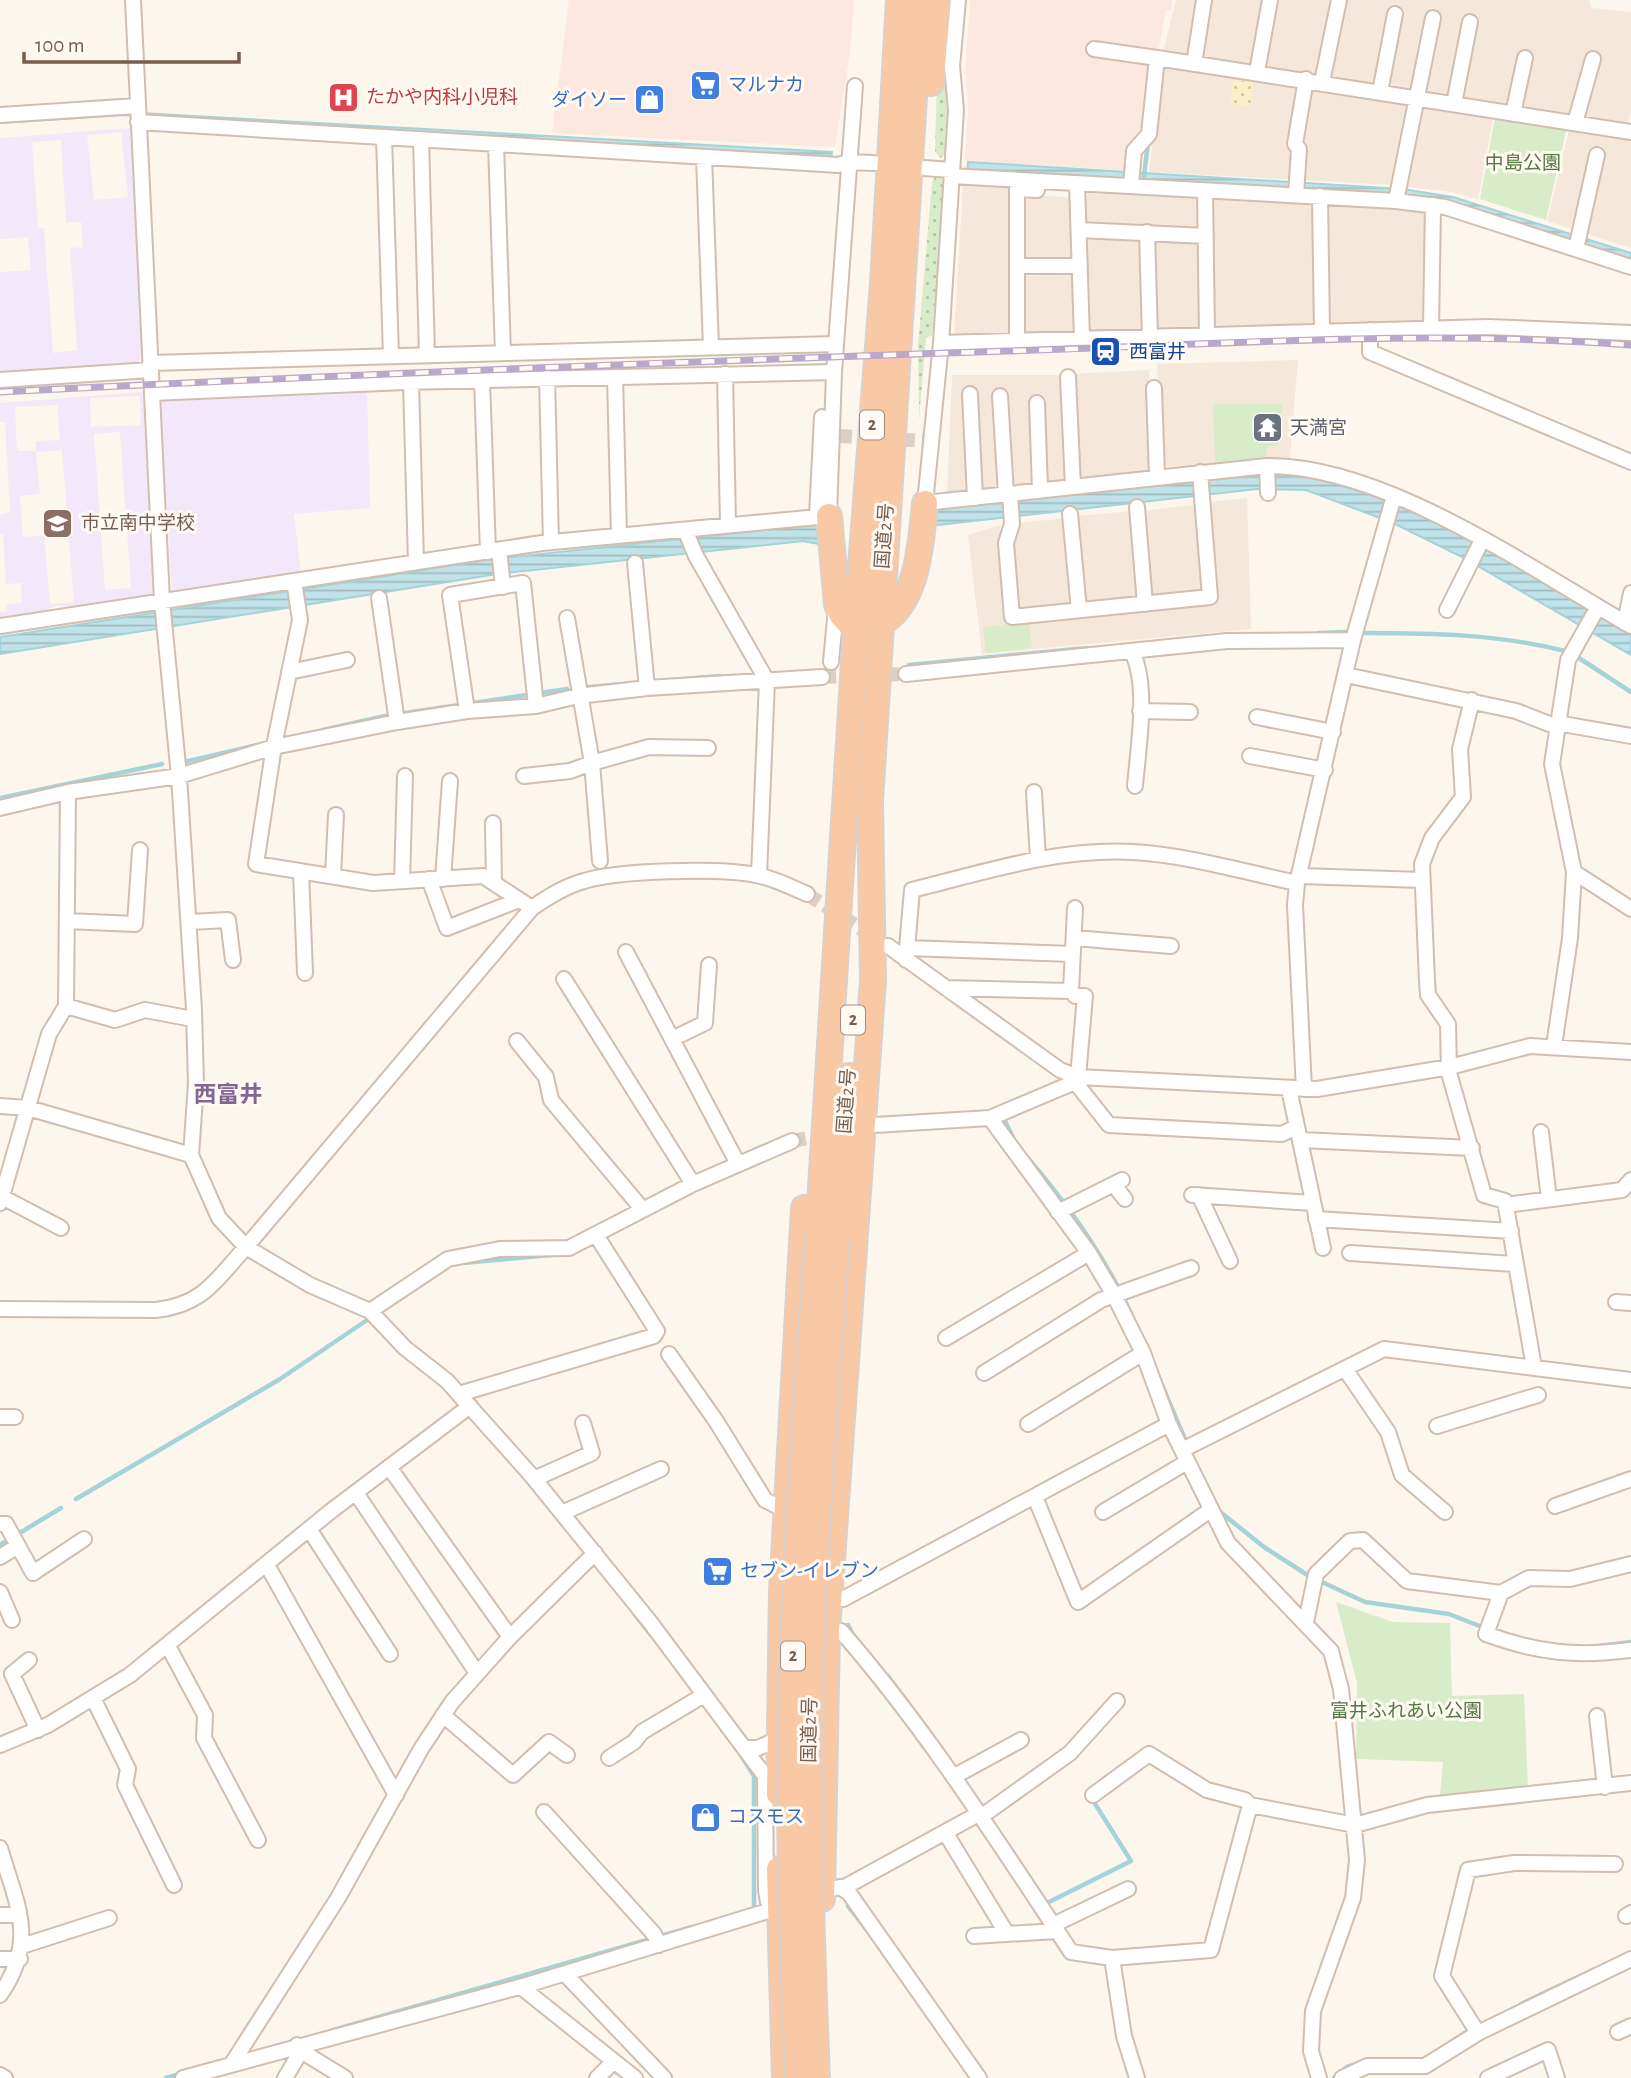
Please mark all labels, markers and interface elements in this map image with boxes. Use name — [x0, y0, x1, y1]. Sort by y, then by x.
scale bar — [24, 21, 240, 65]
text: 100 m — [35, 35, 85, 56]
supermarket icon: マルナカ — [688, 68, 722, 102]
place label: マルナカ — [728, 76, 804, 95]
hospital icon: たかや内科小児科 — [326, 80, 360, 114]
shop icon: ダイソー — [633, 83, 667, 117]
place label: たかや内科小児科 — [366, 86, 518, 107]
place label: ダイソー — [551, 89, 627, 110]
park label: 中島公園 — [1485, 153, 1561, 173]
station icon: 西富井 — [1089, 335, 1123, 369]
place label: 西富井 — [1129, 341, 1186, 362]
road number: 2 — [860, 410, 884, 440]
temple icon: 天満宮 — [1250, 411, 1284, 445]
place label: 天満宮 — [1290, 418, 1347, 438]
street label: 国道2号 — [872, 503, 897, 569]
school or university icon: 市立南中学校 — [41, 506, 75, 540]
place label: 市立南中学校 — [81, 512, 195, 533]
road number: 2 — [841, 1006, 865, 1035]
street label: 国道2号 — [834, 1068, 859, 1134]
district label: 西富井 — [194, 1082, 263, 1107]
supermarket icon: セブン-イレブン — [700, 1554, 734, 1588]
place label: セブン-イレブン — [740, 1560, 879, 1581]
road number: 2 — [781, 1642, 805, 1671]
street label: 国道2号 — [799, 1697, 820, 1763]
park label: 富井ふれあい公園 — [1330, 1700, 1482, 1721]
shop icon: コスモス — [688, 1800, 722, 1834]
place label: コスモス — [728, 1808, 804, 1827]

